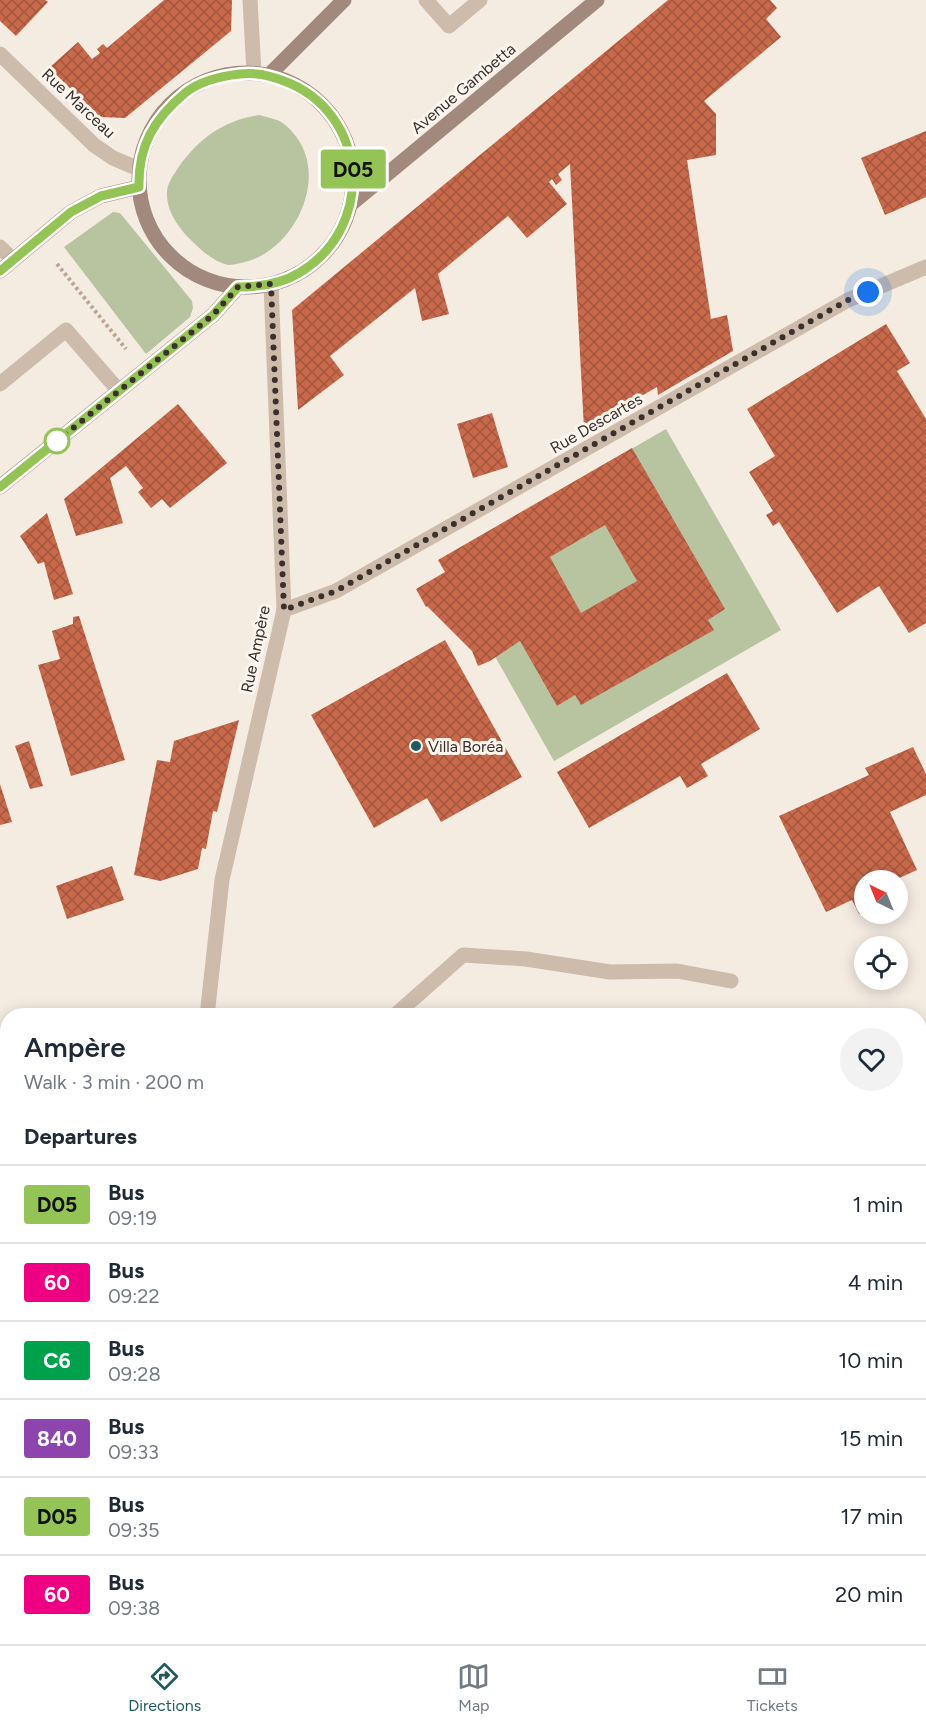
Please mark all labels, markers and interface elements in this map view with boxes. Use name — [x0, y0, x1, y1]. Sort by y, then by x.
street label: Avenue Gambetta — [407, 39, 519, 138]
street label: Rue Marceau — [38, 65, 119, 142]
line badge: D05 — [318, 150, 388, 188]
text: D05 — [333, 157, 373, 182]
your location — [853, 277, 883, 307]
street label: Rue Descartes — [547, 389, 646, 457]
unlabelled marker — [44, 428, 70, 454]
street label: Rue Ampère — [237, 604, 274, 694]
place label: Villa Boréa — [428, 737, 503, 756]
marker: Villa Boréa — [409, 739, 423, 753]
north arrow — [854, 870, 908, 924]
map controls — [854, 870, 908, 990]
button: locate — [854, 936, 908, 990]
button: heart — [840, 1028, 903, 1091]
text: Ampère — [24, 1030, 126, 1064]
text: Walk · 3 min · 200 m — [24, 1070, 204, 1094]
text: Departures — [24, 1123, 137, 1150]
text: Bus — [108, 1179, 144, 1206]
text: 1 min — [852, 1191, 903, 1218]
text: D05 — [37, 1192, 77, 1217]
text: 09:19 — [108, 1206, 157, 1230]
text: Bus — [108, 1257, 144, 1284]
text: 4 min — [848, 1269, 903, 1296]
text: 60 — [44, 1270, 70, 1295]
text: 09:22 — [108, 1284, 160, 1308]
text: Bus — [108, 1335, 144, 1362]
text: 10 min — [838, 1347, 903, 1374]
text: C6 — [43, 1348, 71, 1373]
text: 09:28 — [108, 1362, 161, 1386]
text: Bus — [108, 1413, 144, 1440]
text: 15 min — [840, 1425, 903, 1452]
text: 840 — [37, 1426, 77, 1451]
text: 09:33 — [108, 1440, 159, 1464]
text: Bus — [108, 1491, 144, 1518]
text: 17 min — [841, 1503, 903, 1530]
text: D05 — [37, 1504, 77, 1529]
text: 09:35 — [108, 1518, 160, 1542]
text: Bus — [108, 1569, 144, 1596]
text: 20 min — [835, 1581, 903, 1608]
text: 60 — [44, 1582, 70, 1607]
text: 09:38 — [108, 1596, 160, 1620]
tab: Directions — [128, 1660, 201, 1715]
tab: Map — [457, 1660, 490, 1715]
tab: Tickets — [747, 1660, 798, 1715]

